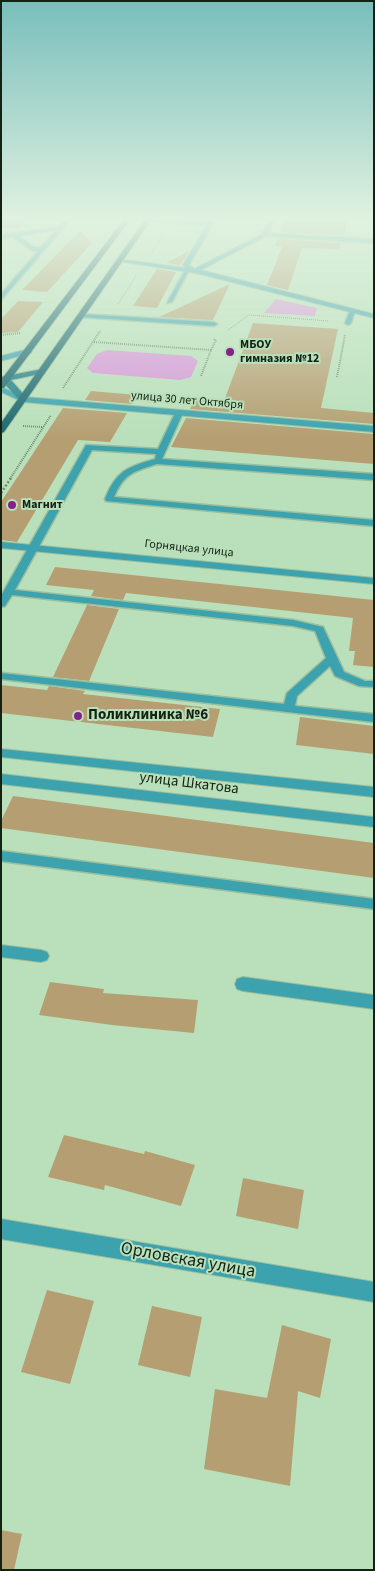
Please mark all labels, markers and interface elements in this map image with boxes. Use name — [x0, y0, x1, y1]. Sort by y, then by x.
place label: МБОУ гимназия №12 — [240, 338, 319, 366]
marker: МБОУ гимназия №12 — [224, 346, 236, 358]
street label: улица 30 лет Октября — [130, 389, 244, 413]
place label: Магнит — [22, 498, 63, 512]
marker: Магнит — [6, 499, 18, 511]
street label: Горняцкая улица — [144, 537, 234, 561]
place label: Поликлиника №6 — [88, 707, 208, 725]
marker: Поликлиника №6 — [72, 710, 84, 722]
street label: улица Шкатова — [138, 769, 240, 799]
street label: Орловская улица — [119, 1239, 257, 1283]

